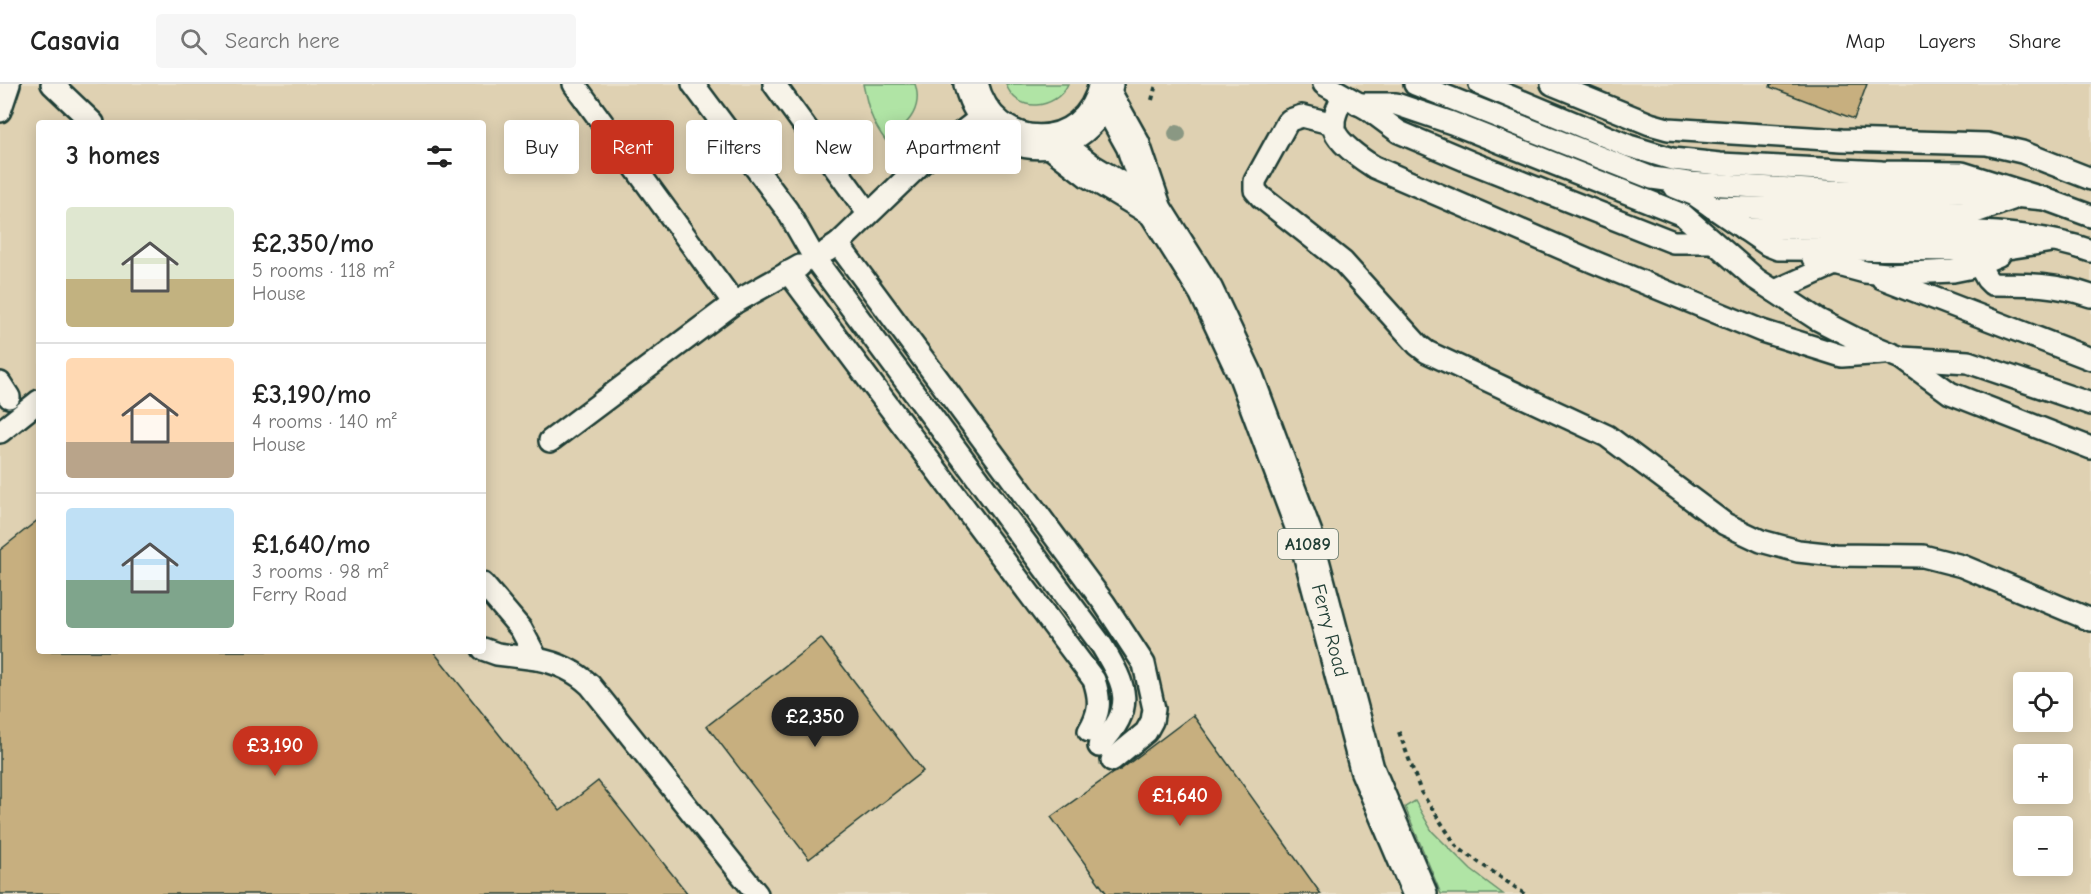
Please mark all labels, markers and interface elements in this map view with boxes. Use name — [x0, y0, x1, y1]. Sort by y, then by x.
search box — [156, 14, 576, 68]
text: Casavia — [30, 25, 120, 57]
icon: search — [177, 25, 210, 58]
text: Search here — [225, 28, 340, 54]
text: Map — [1846, 29, 1885, 53]
text: Layers — [1918, 29, 1976, 53]
text: Share — [2009, 29, 2061, 53]
chip: Buy — [504, 120, 579, 174]
chip: Rent — [591, 120, 674, 174]
chip: Filters — [686, 120, 782, 174]
chip: New — [794, 120, 873, 174]
chip: Apartment — [885, 120, 1021, 174]
icon: filters — [423, 140, 456, 173]
text: 3 homes — [66, 141, 160, 171]
text: £2,350/mo — [252, 229, 374, 259]
icon: home — [114, 231, 186, 303]
text: 5 rooms · 118 m² — [252, 259, 394, 282]
text: House — [252, 282, 306, 305]
text: £3,190/mo — [252, 380, 371, 410]
icon: home — [114, 382, 186, 454]
text: 4 rooms · 140 m² — [252, 410, 397, 433]
text: House — [252, 433, 306, 456]
road number: A1089 — [1278, 529, 1338, 559]
text: £1,640/mo — [252, 530, 370, 560]
icon: home — [114, 532, 186, 604]
text: 3 rooms · 98 m² — [252, 560, 388, 583]
street label: Ferry Road — [1307, 581, 1353, 679]
text: Ferry Road — [252, 583, 347, 606]
map controls — [2013, 672, 2073, 876]
button: locate — [2013, 672, 2073, 732]
pin: £2,350 — [766, 697, 864, 748]
text: £2,350 — [786, 705, 844, 728]
pin: £3,190 — [226, 726, 324, 777]
text: £3,190 — [247, 734, 303, 757]
button: + — [2013, 744, 2073, 804]
pin: £1,640 — [1131, 776, 1229, 827]
text: £1,640 — [1152, 784, 1208, 807]
button: − — [2013, 816, 2073, 876]

